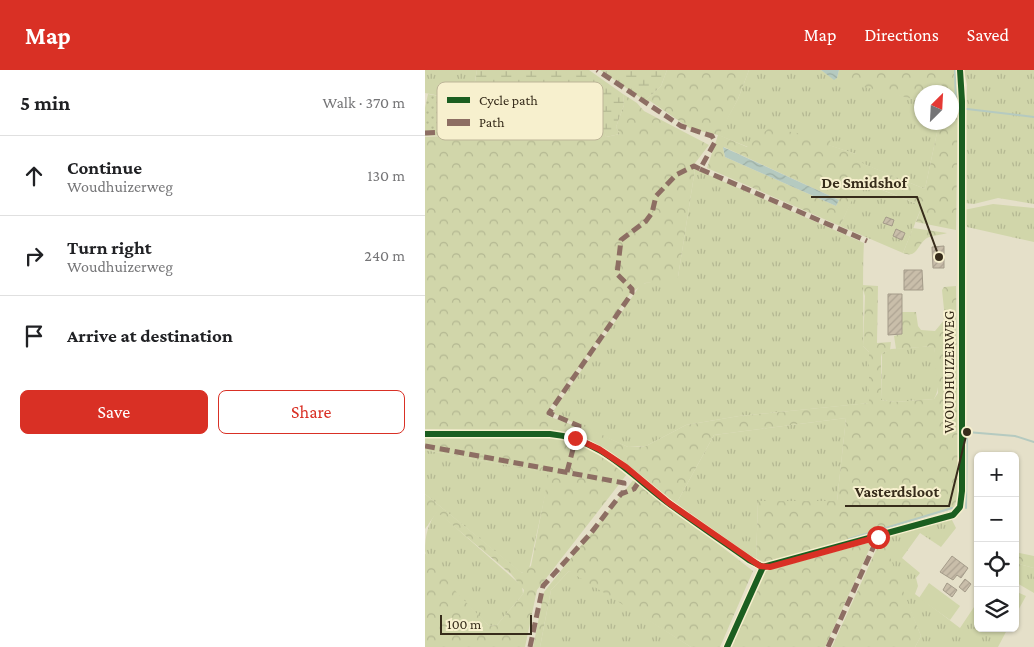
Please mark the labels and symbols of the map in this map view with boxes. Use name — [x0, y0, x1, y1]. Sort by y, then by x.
legend — [437, 82, 603, 140]
north arrow — [914, 85, 959, 130]
text: Cycle path — [479, 92, 538, 108]
text: Path — [479, 114, 505, 130]
callout: De Smidshof — [811, 166, 917, 197]
text: De Smidshof — [821, 174, 909, 191]
street label: WOUDHUIZERWEG — [941, 311, 957, 433]
route end — [564, 427, 587, 450]
callout: Vasterdsloot — [845, 475, 949, 506]
text: Vasterdsloot — [854, 483, 939, 500]
route start — [867, 526, 890, 549]
scale bar — [440, 612, 533, 635]

